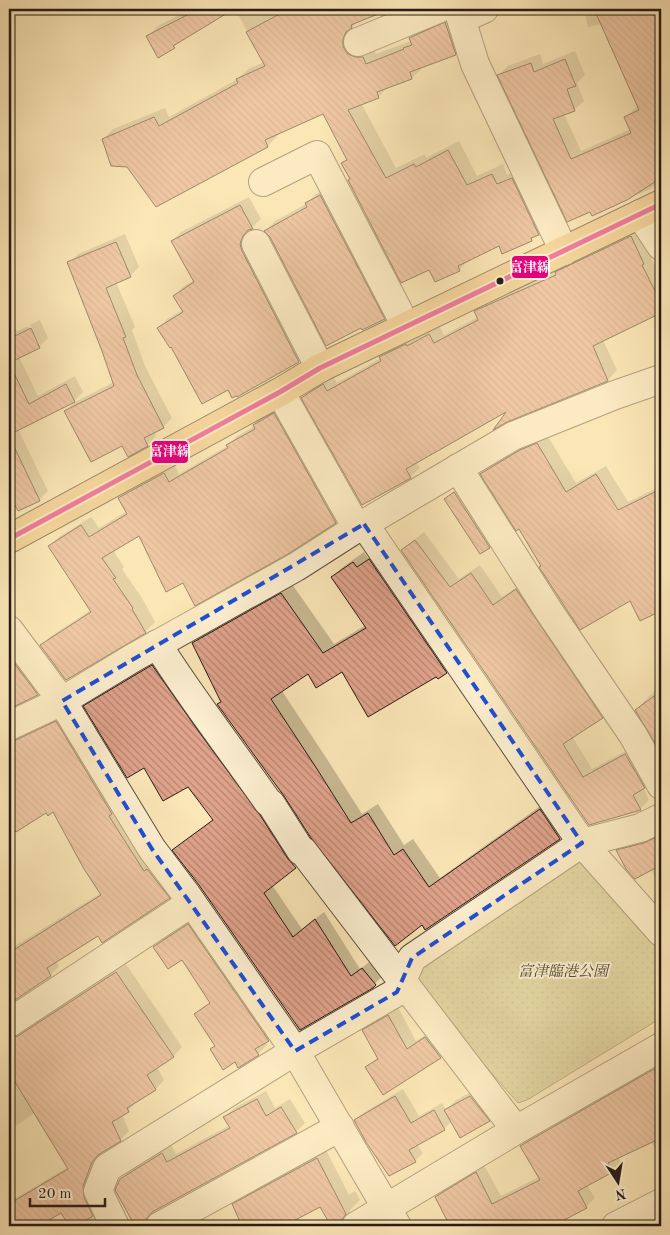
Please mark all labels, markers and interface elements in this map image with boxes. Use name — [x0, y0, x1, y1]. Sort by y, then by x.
line badge: 富津線 — [511, 255, 549, 279]
text: 富津線 — [509, 260, 551, 275]
unlabelled marker — [495, 276, 505, 286]
line badge: 富津線 — [151, 440, 189, 464]
text: 富津線 — [149, 444, 191, 459]
park label: 富津臨港公園 — [518, 963, 611, 980]
north arrow — [592, 1158, 642, 1208]
scale bar — [30, 1175, 105, 1207]
text: N — [614, 1186, 627, 1202]
text: 20 m — [38, 1187, 72, 1202]

